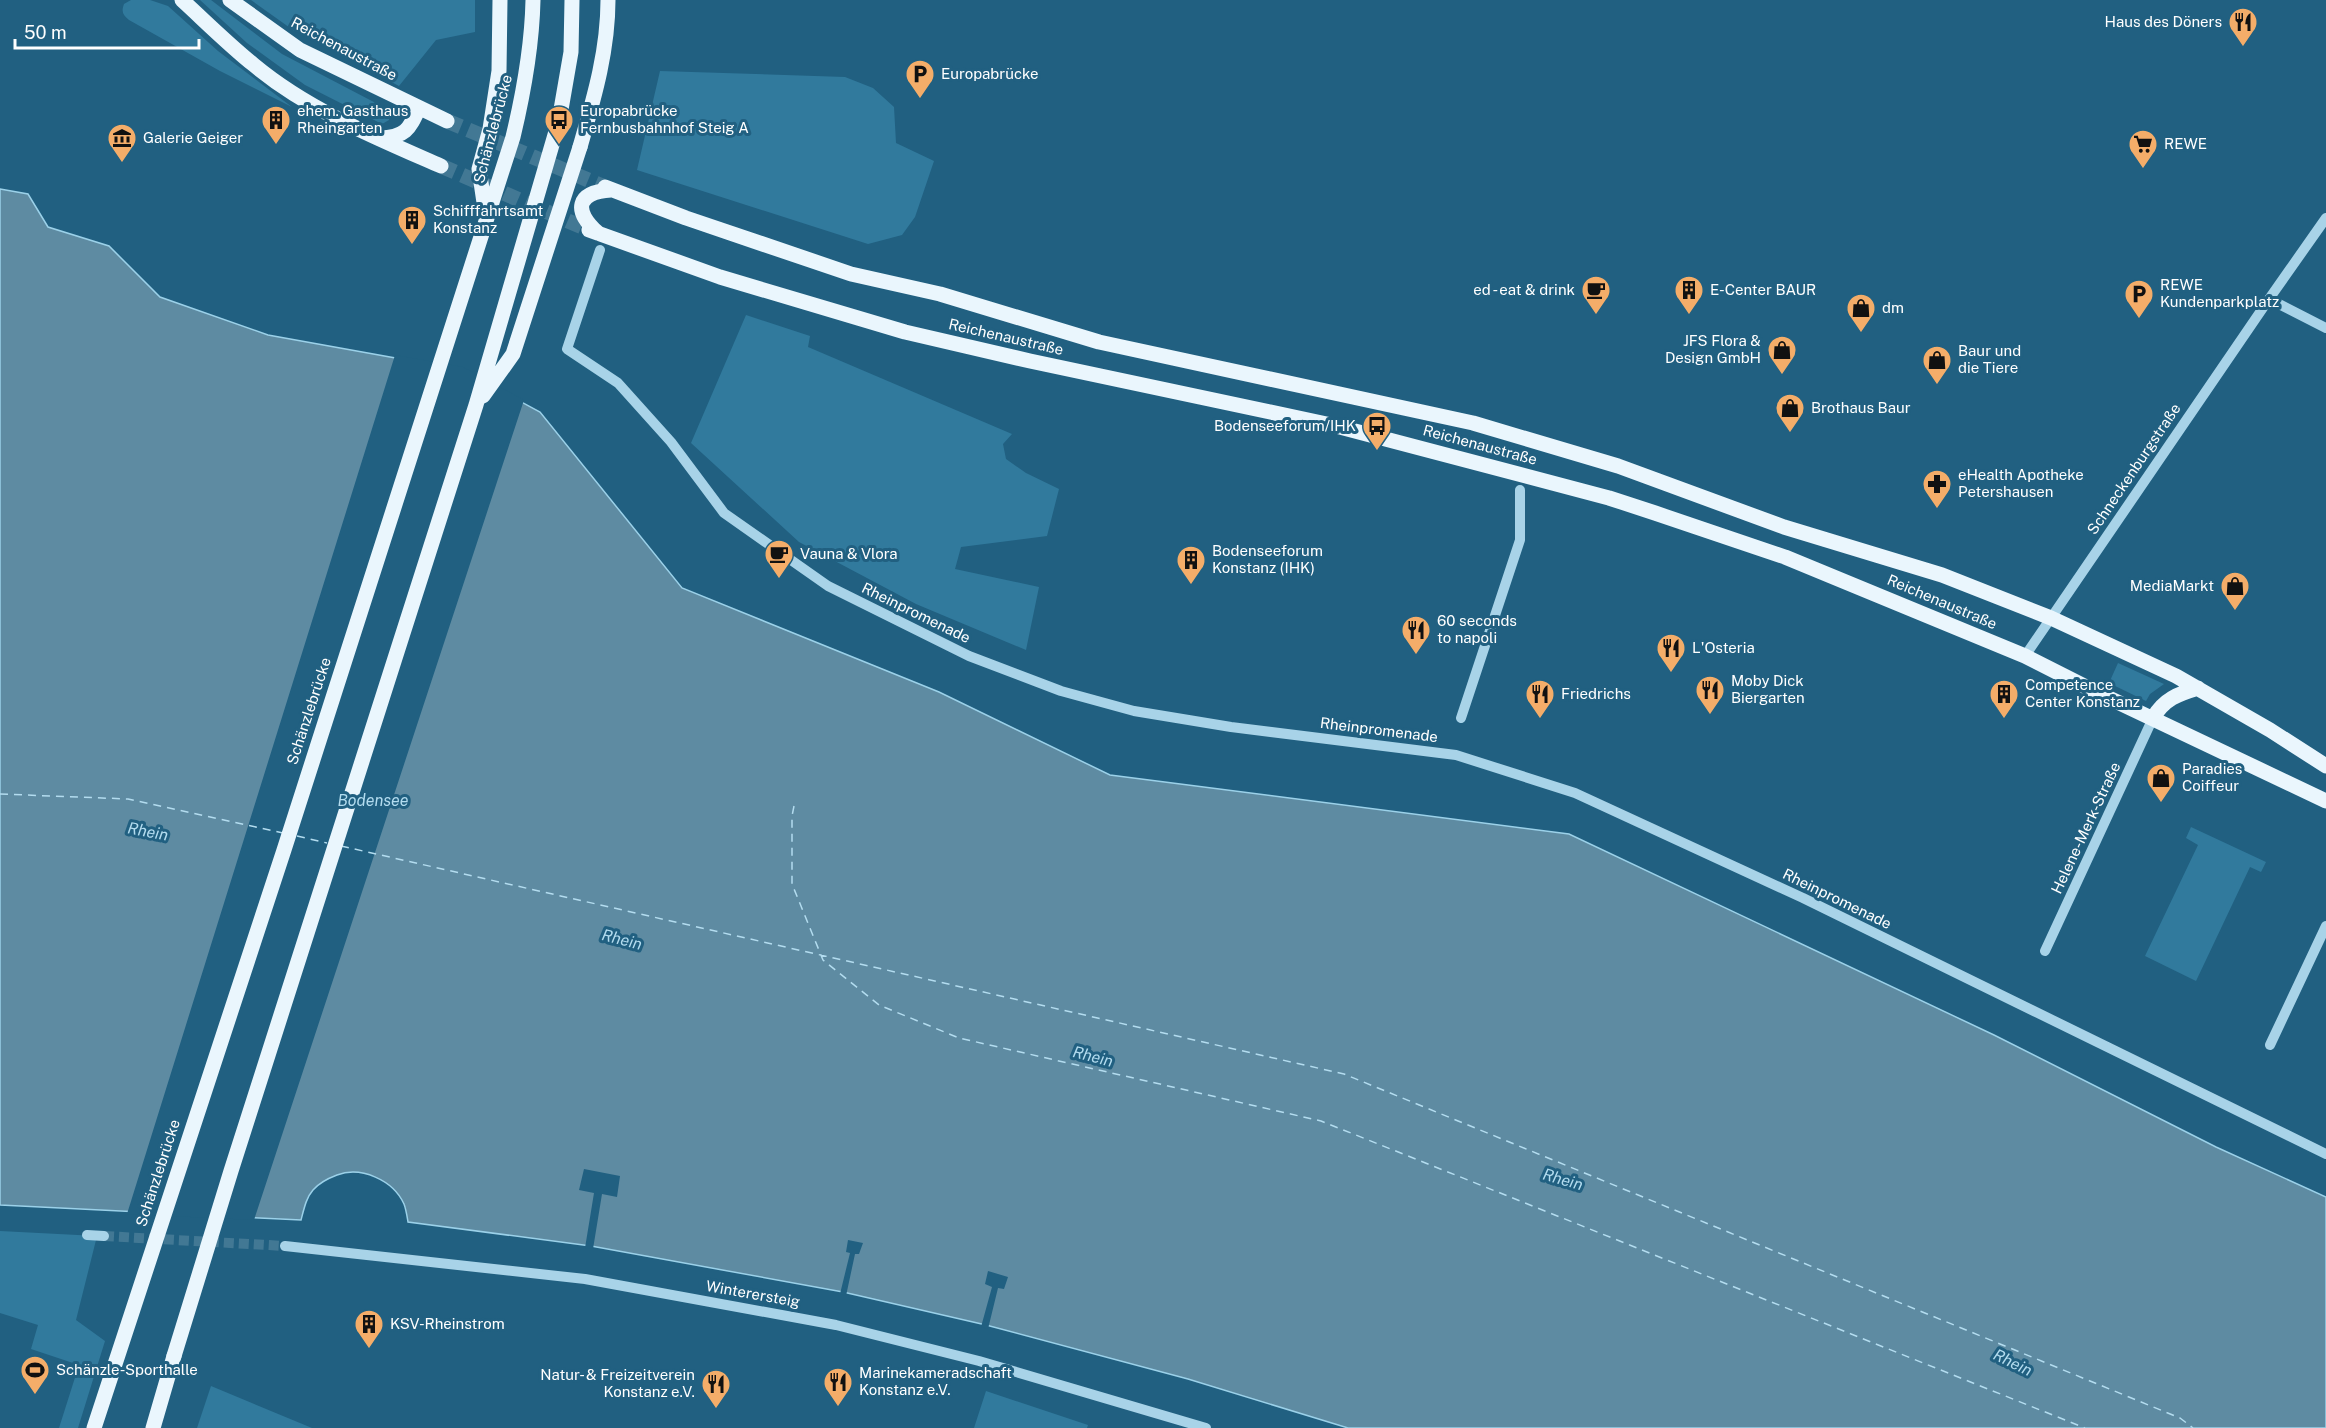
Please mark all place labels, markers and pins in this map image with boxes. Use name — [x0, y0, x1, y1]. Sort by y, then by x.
restaurant icon: Haus des Döners — [2227, 6, 2259, 48]
place label: Haus des Döners — [2105, 13, 2222, 30]
parking icon: Europabrücke — [904, 58, 936, 100]
place label: Europabrücke — [941, 65, 1039, 82]
place label: ehem. Gasthaus Rheingarten — [297, 102, 408, 136]
place label: Europabrücke Fernbusbahnhof Steig A — [580, 102, 749, 136]
building icon: ehem. Gasthaus Rheingarten — [260, 104, 292, 146]
bus stop icon: Europabrücke Fernbusbahnhof Steig A — [543, 104, 575, 146]
museum icon: Galerie Geiger — [106, 122, 138, 164]
supermarket icon: REWE — [2127, 128, 2159, 170]
place label: Galerie Geiger — [143, 129, 243, 146]
place label: REWE — [2164, 135, 2207, 152]
place label: Schifffahrtsamt Konstanz — [433, 202, 544, 236]
building icon: Schifffahrtsamt Konstanz — [396, 204, 428, 246]
cafe icon: ed - eat & drink — [1580, 274, 1612, 316]
building icon: E-Center BAUR — [1673, 274, 1705, 316]
place label: REWE Kundenparkplatz — [2160, 276, 2279, 310]
parking icon: REWE Kundenparkplatz — [2123, 278, 2155, 320]
place label: ed - eat & drink — [1473, 281, 1575, 298]
place label: E-Center BAUR — [1710, 281, 1816, 298]
shop icon: dm — [1845, 292, 1877, 334]
place label: dm — [1882, 299, 1904, 316]
place label: JFS Flora & Design GmbH — [1665, 332, 1761, 366]
shop icon: JFS Flora & Design GmbH — [1766, 334, 1798, 376]
place label: Baur und die Tiere — [1958, 342, 2021, 376]
shop icon: Baur und die Tiere — [1921, 344, 1953, 386]
shop icon: Brothaus Baur — [1774, 392, 1806, 434]
place label: Brothaus Baur — [1811, 399, 1911, 416]
bus stop icon: Bodenseeforum/IHK — [1361, 410, 1393, 452]
place label: Bodenseeforum/IHK — [1214, 417, 1356, 434]
place label: eHealth Apotheke Petershausen — [1958, 466, 2084, 500]
pharmacy icon: eHealth Apotheke Petershausen — [1921, 468, 1953, 510]
cafe icon: Vauna & Vlora — [763, 538, 795, 580]
place label: Bodenseeforum Konstanz (IHK) — [1212, 542, 1323, 576]
building icon: Bodenseeforum Konstanz (IHK) — [1175, 544, 1207, 586]
place label: Vauna & Vlora — [800, 545, 898, 562]
shop icon: MediaMarkt — [2219, 570, 2251, 612]
place label: MediaMarkt — [2130, 577, 2214, 594]
place label: 60 seconds to napoli — [1437, 612, 1517, 646]
restaurant icon: 60 seconds to napoli — [1400, 614, 1432, 656]
restaurant icon: L'Osteria — [1655, 632, 1687, 674]
place label: L'Osteria — [1692, 639, 1755, 656]
place label: Moby Dick Biergarten — [1731, 672, 1805, 706]
restaurant icon: Moby Dick Biergarten — [1694, 674, 1726, 716]
place label: Competence Center Konstanz — [2025, 676, 2140, 710]
restaurant icon: Friedrichs — [1524, 678, 1556, 720]
building icon: Competence Center Konstanz — [1988, 678, 2020, 720]
place label: Friedrichs — [1561, 685, 1631, 702]
place label: Paradies Coiffeur — [2182, 760, 2242, 794]
shop icon: Paradies Coiffeur — [2145, 762, 2177, 804]
building icon: KSV-Rheinstrom — [353, 1308, 385, 1350]
place label: KSV-Rheinstrom — [390, 1315, 505, 1332]
sports icon: Schänzle-Sporthalle — [19, 1354, 51, 1396]
place label: Schänzle-Sporthalle — [56, 1361, 198, 1378]
place label: Marinekameradschaft Konstanz e.V. — [859, 1364, 1012, 1398]
place label: Natur- & Freizeitverein Konstanz e.V. — [540, 1366, 695, 1400]
restaurant icon: Marinekameradschaft Konstanz e.V. — [822, 1366, 854, 1408]
restaurant icon: Natur- & Freizeitverein Konstanz e.V. — [700, 1368, 732, 1410]

